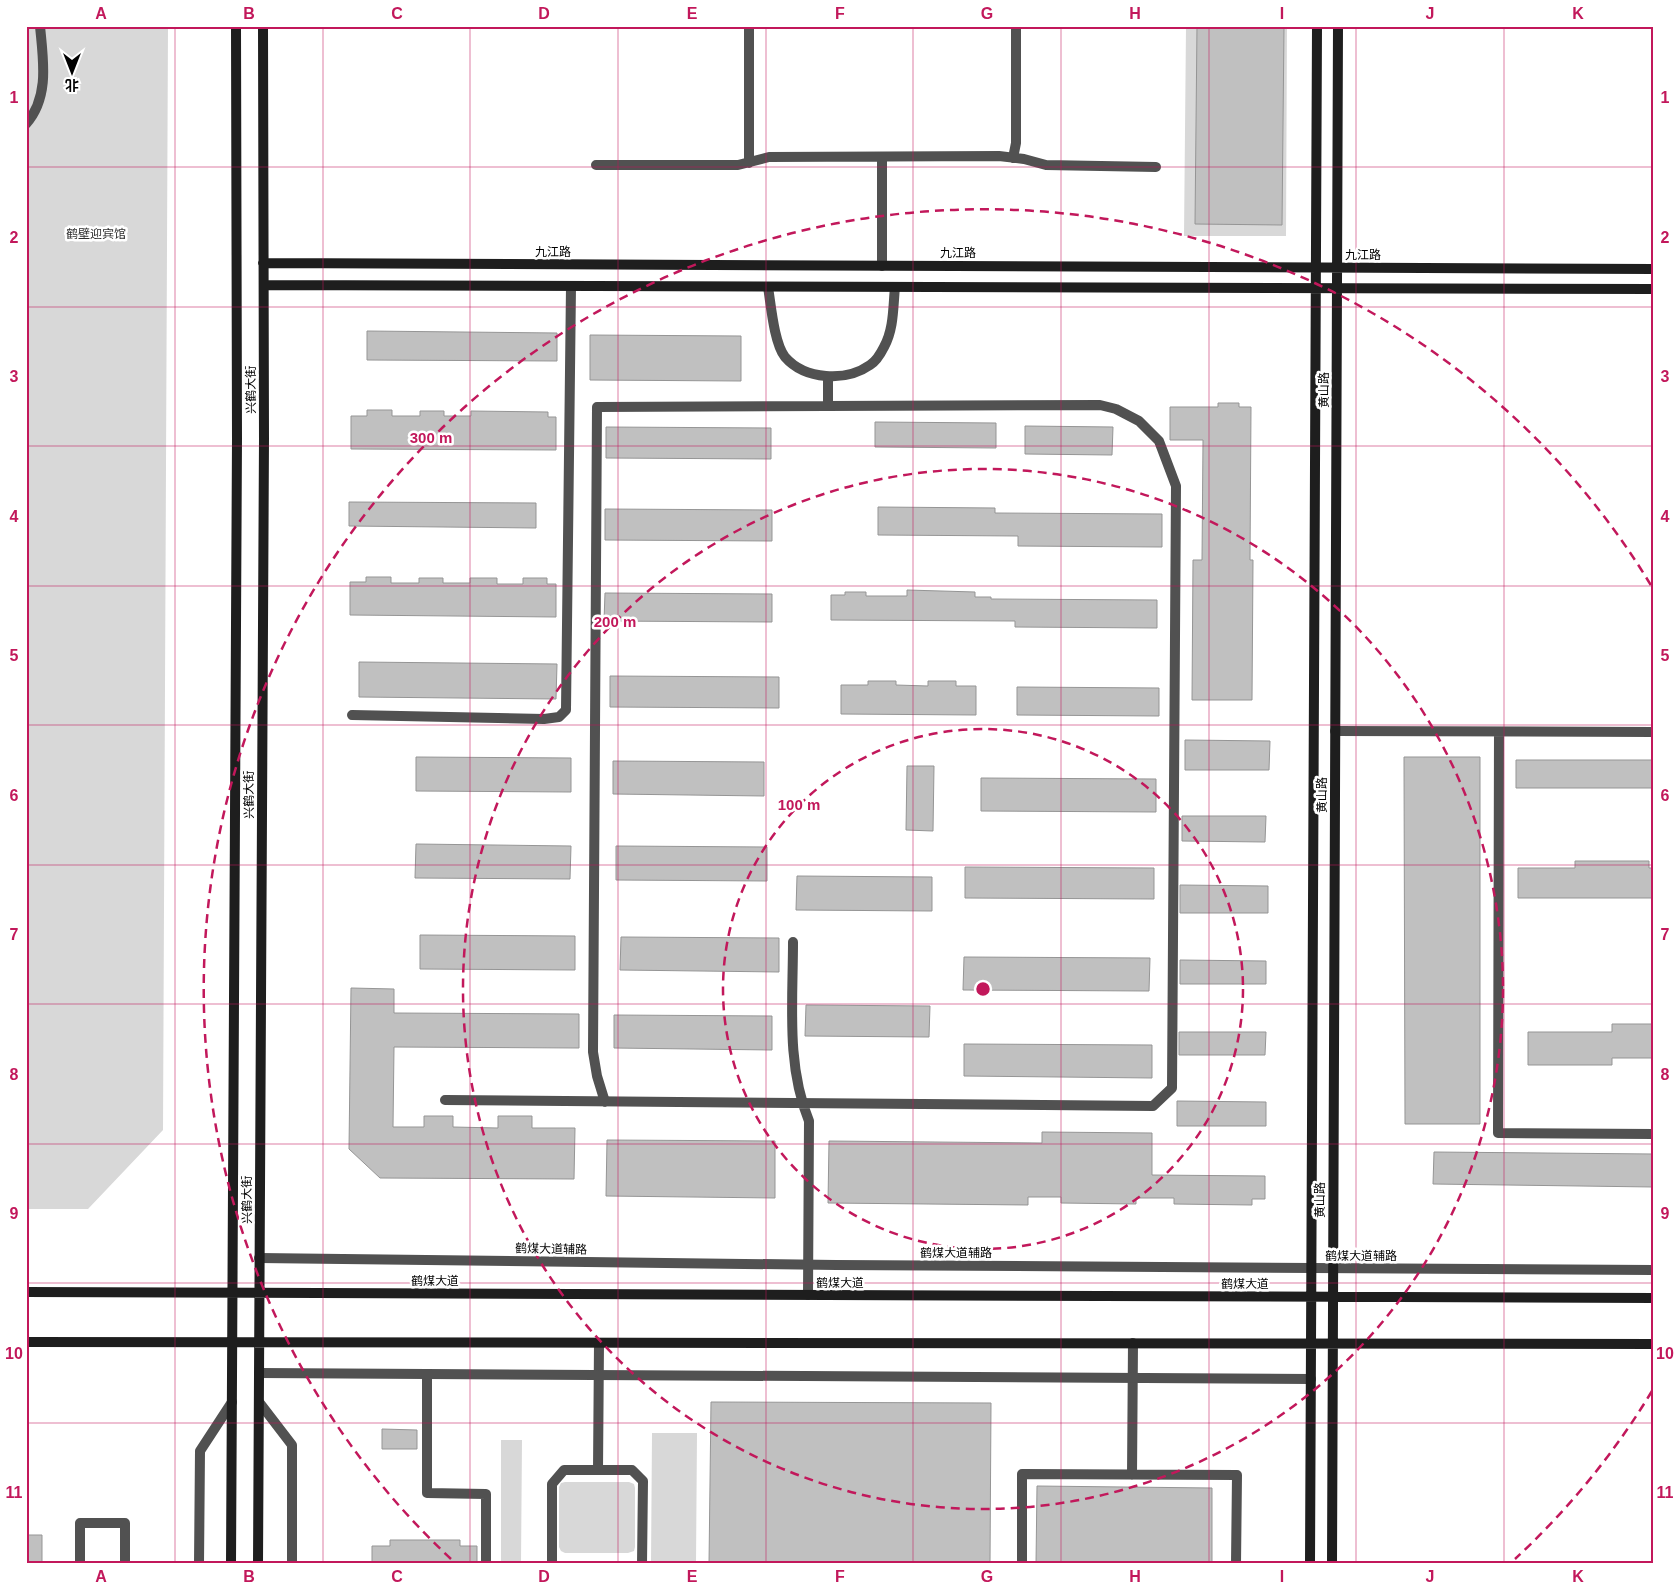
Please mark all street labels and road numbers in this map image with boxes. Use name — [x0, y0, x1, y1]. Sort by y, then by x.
street label: 九江路 — [535, 245, 571, 259]
street label: 九江路 — [940, 246, 976, 260]
street label: 九江路 — [1345, 248, 1381, 262]
street label: 兴鹤大街 — [244, 366, 258, 414]
street label: 黄山路 — [1317, 372, 1331, 408]
street label: 兴鹤大街 — [242, 771, 256, 819]
street label: 黄山路 — [1315, 777, 1329, 813]
street label: 兴鹤大街 — [240, 1176, 254, 1224]
street label: 黄山路 — [1313, 1182, 1327, 1218]
street label: 鹤煤大道辅路 — [515, 1241, 587, 1257]
street label: 鹤煤大道辅路 — [920, 1246, 992, 1260]
street label: 鹤煤大道辅路 — [1325, 1249, 1397, 1263]
street label: 鹤煤大道 — [411, 1274, 459, 1288]
street label: 鹤煤大道 — [816, 1276, 864, 1290]
street label: 鹤煤大道 — [1221, 1277, 1269, 1291]

